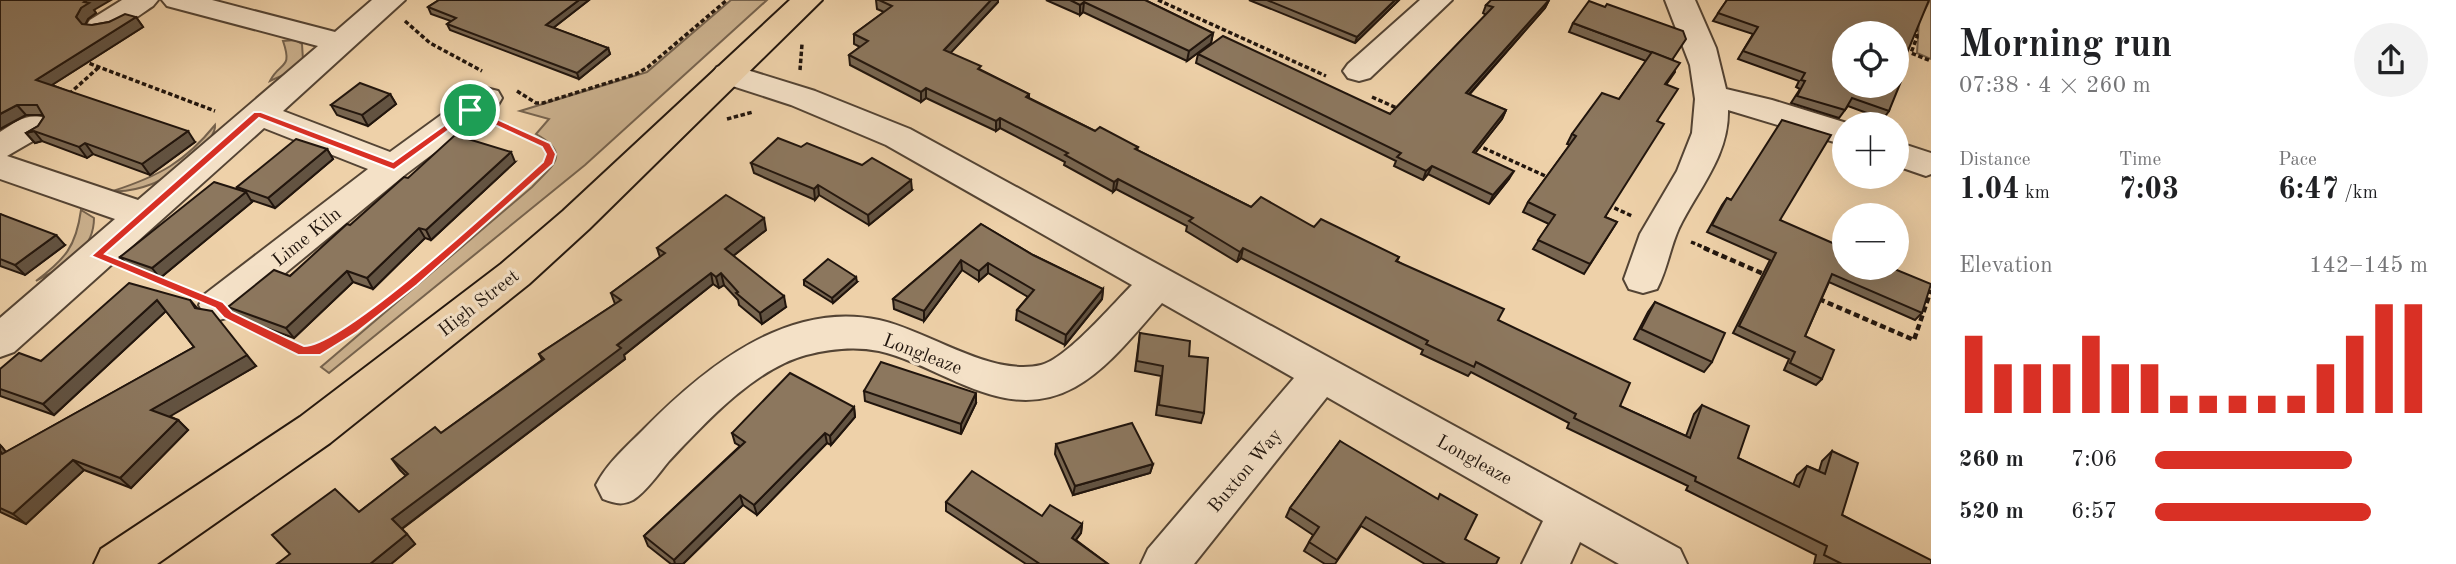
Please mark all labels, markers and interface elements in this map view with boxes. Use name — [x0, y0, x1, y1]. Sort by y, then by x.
map controls — [1832, 21, 1909, 280]
button: locate — [1832, 21, 1909, 98]
button: share — [2354, 23, 2428, 97]
text: Morning run — [1959, 27, 2172, 65]
text: 07:38 · 4 × 260 m — [1959, 74, 2151, 97]
pin — [440, 80, 500, 140]
icon: arrive — [451, 91, 489, 129]
button: + — [1832, 112, 1909, 189]
text: Distance — [1959, 151, 2031, 170]
text: Time — [2119, 151, 2161, 170]
text: Pace — [2278, 151, 2317, 170]
text: 1.04 — [1959, 175, 2020, 205]
text: 7:03 — [2119, 175, 2179, 205]
text: 6:47 — [2278, 175, 2339, 205]
text: km — [2020, 184, 2050, 203]
text: /km — [2339, 184, 2378, 203]
button: − — [1832, 203, 1909, 280]
street label: Lime Kiln — [270, 205, 345, 271]
text: Elevation — [1959, 254, 2053, 277]
text: 142–145 m — [2309, 254, 2428, 277]
street label: High Street — [436, 267, 523, 341]
street label: Longleaze — [880, 332, 964, 379]
street label: Buxton Way — [1206, 426, 1286, 517]
street label: Longleaze — [1433, 433, 1515, 490]
text: 260 m — [1959, 448, 2024, 471]
text: 7:06 — [2071, 448, 2117, 471]
text: 520 m — [1959, 500, 2024, 523]
text: 6:57 — [2071, 500, 2117, 523]

